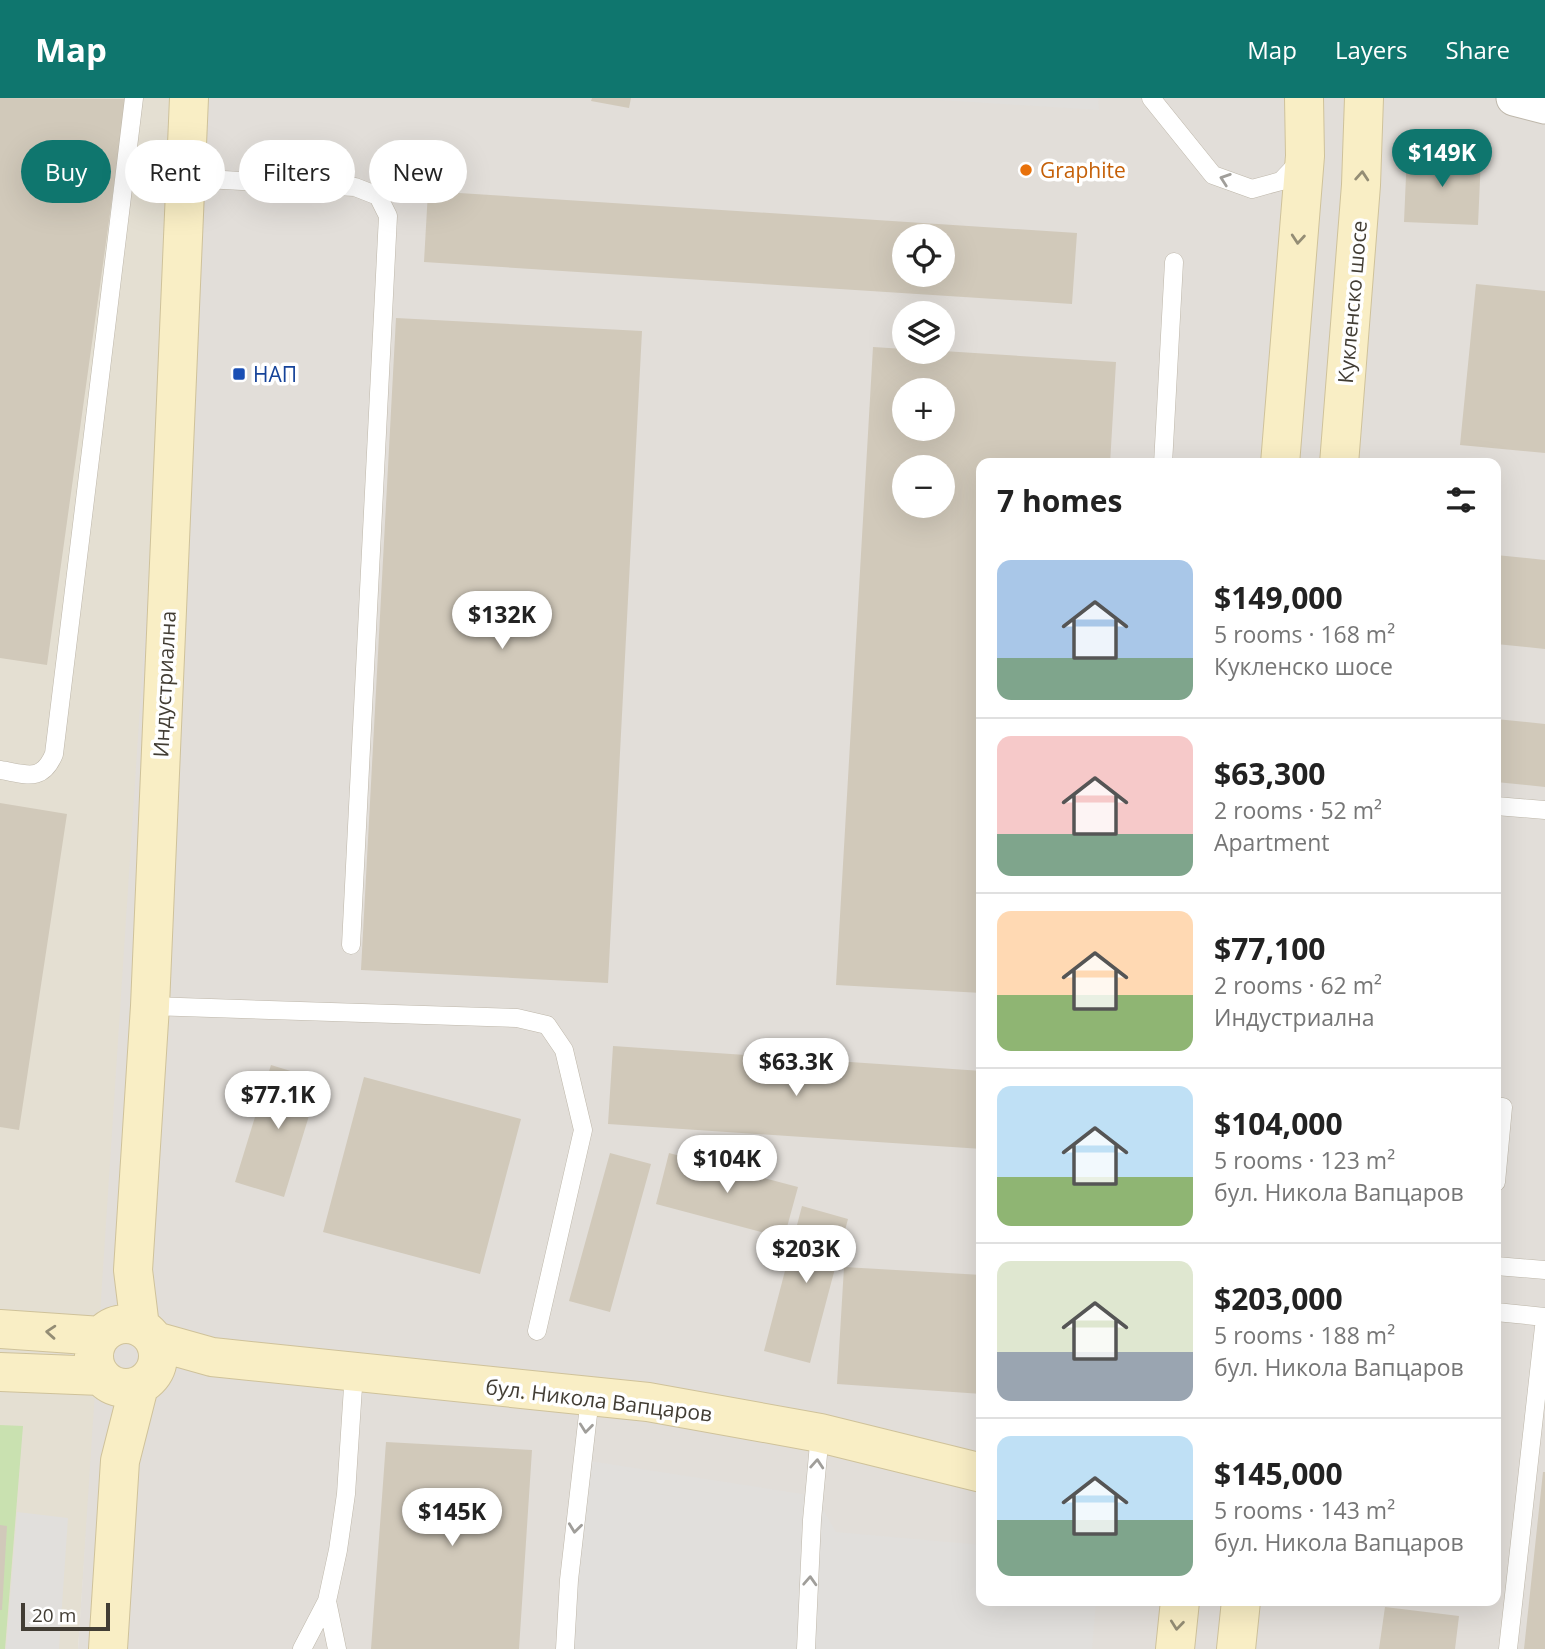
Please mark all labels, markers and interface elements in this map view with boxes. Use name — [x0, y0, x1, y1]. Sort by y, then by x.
text: Map — [35, 27, 107, 72]
text: Map — [1247, 33, 1297, 66]
text: Layers — [1335, 33, 1408, 66]
text: Share — [1446, 33, 1510, 66]
pin: $149K — [1393, 130, 1491, 189]
text: $149K — [1408, 136, 1476, 168]
chip: Buy — [21, 140, 111, 203]
chip: Rent — [125, 140, 225, 203]
chip: Filters — [239, 140, 355, 203]
chip: New — [369, 140, 467, 203]
place label: Graphite — [1040, 156, 1126, 184]
marker: Graphite — [1018, 162, 1034, 178]
one-way arrow — [1354, 170, 1369, 181]
one-way arrow — [1220, 173, 1232, 188]
street label: Кукленско шосе — [1331, 219, 1373, 385]
map controls — [892, 224, 955, 518]
button: locate — [892, 224, 955, 287]
one-way arrow — [1291, 234, 1306, 245]
button: layers — [892, 301, 955, 364]
place label: НАП — [253, 360, 297, 388]
marker: НАП — [231, 366, 247, 382]
button: + — [892, 378, 955, 441]
button: − — [892, 455, 955, 518]
text: 7 homes — [997, 480, 1122, 521]
icon: filters — [1442, 481, 1480, 519]
text: $149,000 — [1214, 577, 1343, 618]
icon: home — [1053, 588, 1137, 672]
pin: $132K — [453, 592, 551, 651]
text: $132K — [468, 598, 536, 630]
street label: Индустриална — [146, 610, 182, 758]
text: 5 rooms · 168 m² — [1214, 618, 1395, 650]
text: Кукленско шосе — [1214, 650, 1393, 682]
text: $63,300 — [1214, 753, 1325, 794]
icon: home — [1053, 764, 1137, 848]
text: 2 rooms · 52 m² — [1214, 794, 1382, 826]
text: Apartment — [1214, 826, 1330, 858]
text: $77,100 — [1214, 928, 1325, 969]
icon: home — [1053, 939, 1137, 1023]
text: 2 rooms · 62 m² — [1214, 969, 1382, 1001]
text: Индустриална — [1214, 1001, 1375, 1033]
pin: $63.3K — [739, 1038, 853, 1098]
text: $63.3K — [759, 1045, 833, 1077]
pin: $77.1K — [221, 1072, 335, 1131]
text: $77.1K — [241, 1078, 315, 1110]
text: $104,000 — [1214, 1103, 1343, 1144]
icon: home — [1053, 1114, 1137, 1198]
pin: $104K — [678, 1136, 776, 1195]
text: $104K — [693, 1142, 761, 1174]
text: 5 rooms · 123 m² — [1214, 1144, 1395, 1176]
text: бул. Никола Вапцаров — [1214, 1176, 1464, 1208]
pin: $203K — [757, 1226, 855, 1285]
text: $203K — [772, 1232, 840, 1264]
text: $203,000 — [1214, 1278, 1343, 1319]
icon: home — [1053, 1289, 1137, 1373]
text: 5 rooms · 188 m² — [1214, 1319, 1395, 1351]
one-way arrow — [45, 1325, 56, 1340]
text: бул. Никола Вапцаров — [1214, 1351, 1464, 1383]
street label: бул. Никола Вапцаров — [484, 1372, 714, 1428]
one-way arrow — [579, 1423, 594, 1434]
text: $145,000 — [1214, 1453, 1343, 1494]
one-way arrow — [810, 1458, 825, 1469]
icon: home — [1053, 1464, 1137, 1548]
pin: $145K — [403, 1488, 501, 1548]
text: 5 rooms · 143 m² — [1214, 1494, 1395, 1526]
text: $145K — [418, 1495, 486, 1527]
one-way arrow — [567, 1522, 582, 1534]
text: бул. Никола Вапцаров — [1214, 1526, 1464, 1558]
one-way arrow — [802, 1575, 817, 1586]
scale bar — [21, 1600, 110, 1632]
text: 20 m — [32, 1602, 76, 1628]
one-way arrow — [1170, 1619, 1185, 1631]

